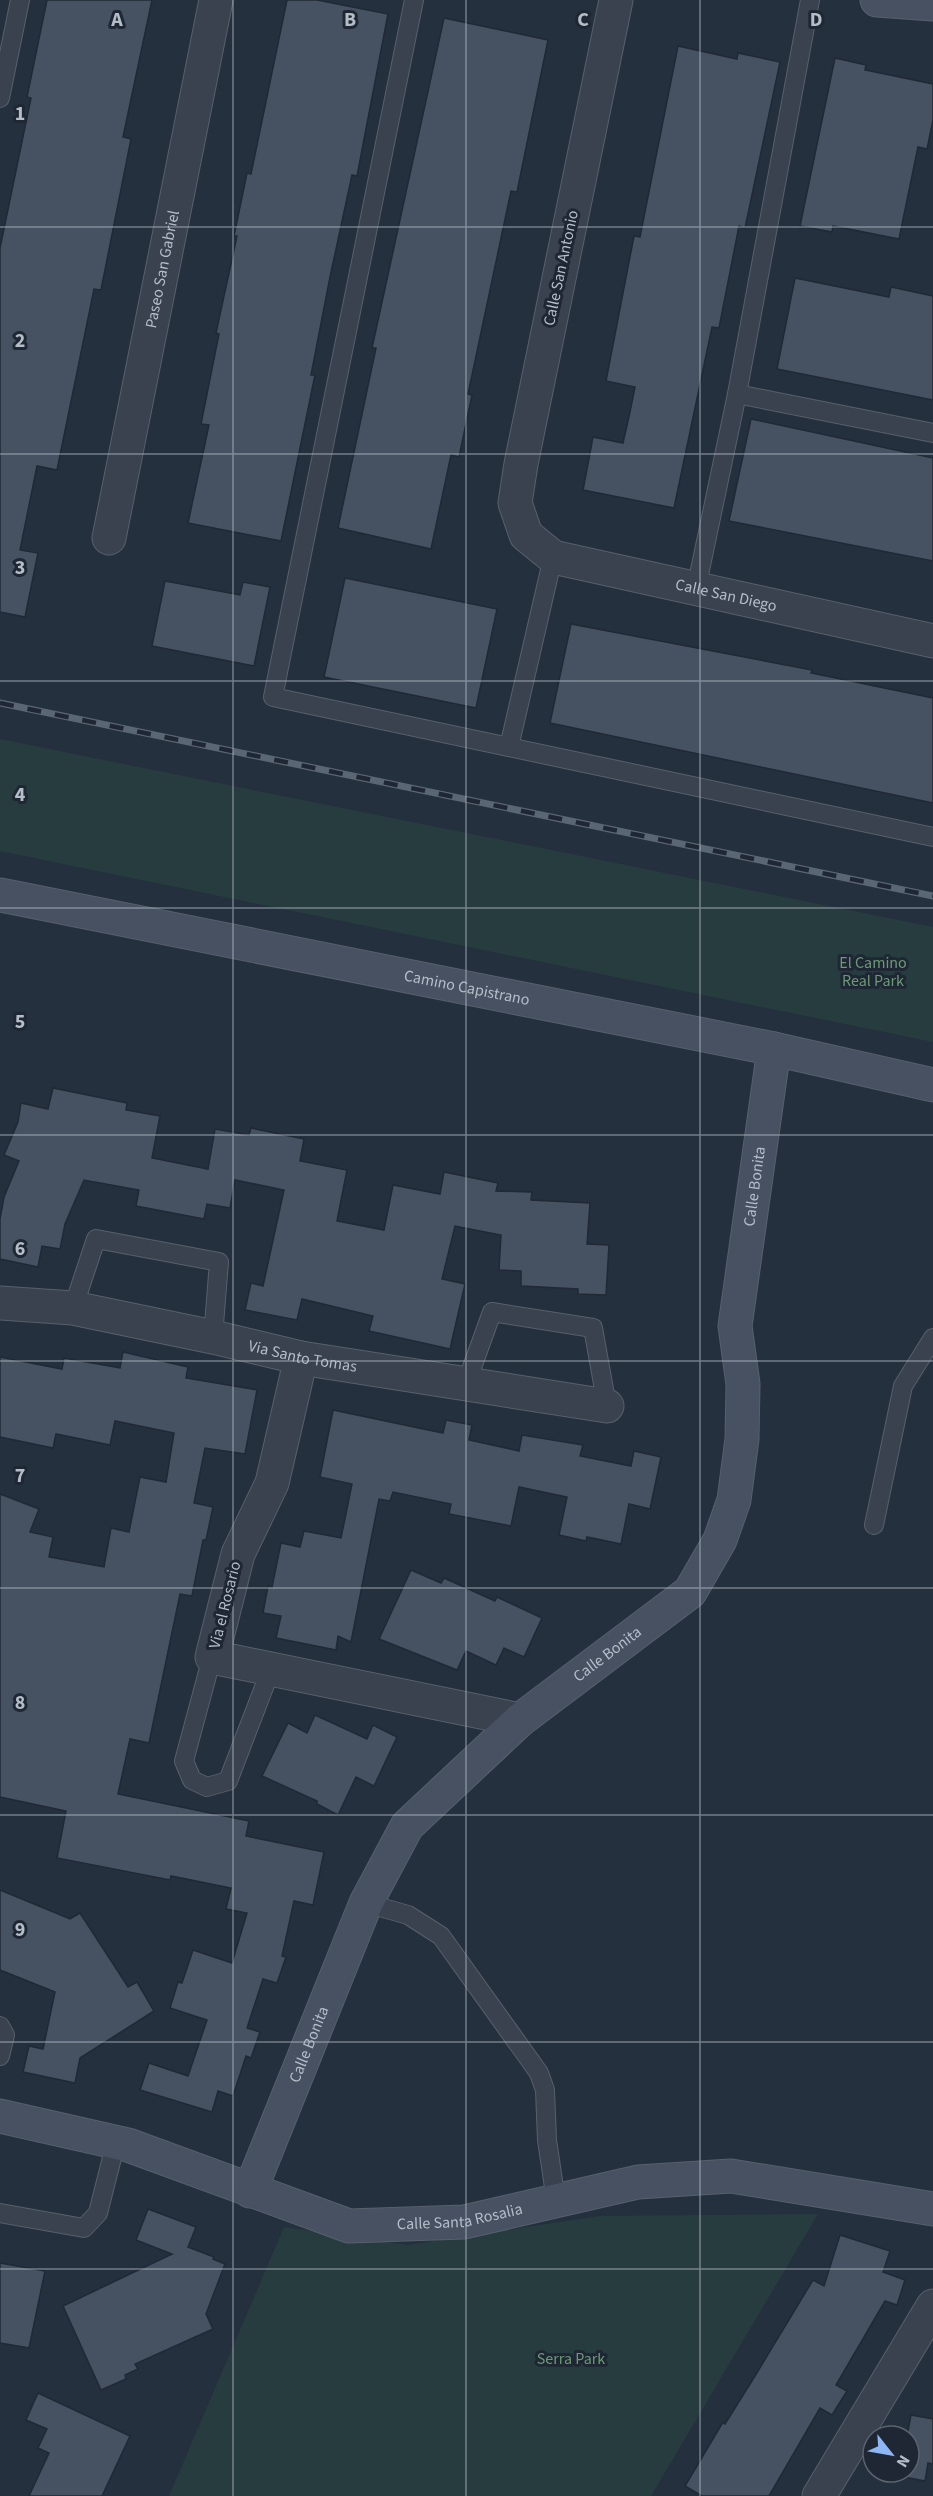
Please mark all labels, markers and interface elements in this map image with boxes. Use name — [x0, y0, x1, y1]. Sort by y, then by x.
text: A — [110, 6, 123, 34]
text: B — [344, 6, 356, 34]
text: C — [577, 6, 589, 34]
text: D — [810, 6, 822, 34]
text: 1 — [15, 100, 25, 128]
street label: Paseo San Gabriel — [140, 208, 185, 330]
street label: Calle San Antonio — [538, 208, 584, 328]
text: 2 — [15, 327, 25, 355]
text: 3 — [15, 554, 25, 582]
street label: Calle San Diego — [673, 573, 779, 617]
text: 4 — [15, 781, 26, 809]
park label: El Camino Real Park — [839, 952, 907, 992]
street label: Camino Capistrano — [402, 965, 532, 1011]
text: 5 — [15, 1008, 25, 1036]
street label: Calle Bonita — [738, 1145, 771, 1228]
text: 6 — [15, 1235, 25, 1263]
street label: Via Santo Tomas — [246, 1335, 359, 1378]
text: 7 — [15, 1462, 25, 1490]
street label: Via el Rosario — [204, 1559, 246, 1651]
street label: Calle Bonita — [569, 1621, 646, 1687]
text: 8 — [15, 1689, 25, 1717]
text: 9 — [15, 1916, 25, 1944]
street label: Calle Bonita — [284, 2003, 334, 2086]
street label: Calle Santa Rosalia — [397, 2198, 525, 2235]
park label: Serra Park — [537, 2348, 605, 2370]
north arrow — [861, 2424, 921, 2484]
text: N — [891, 2451, 915, 2471]

